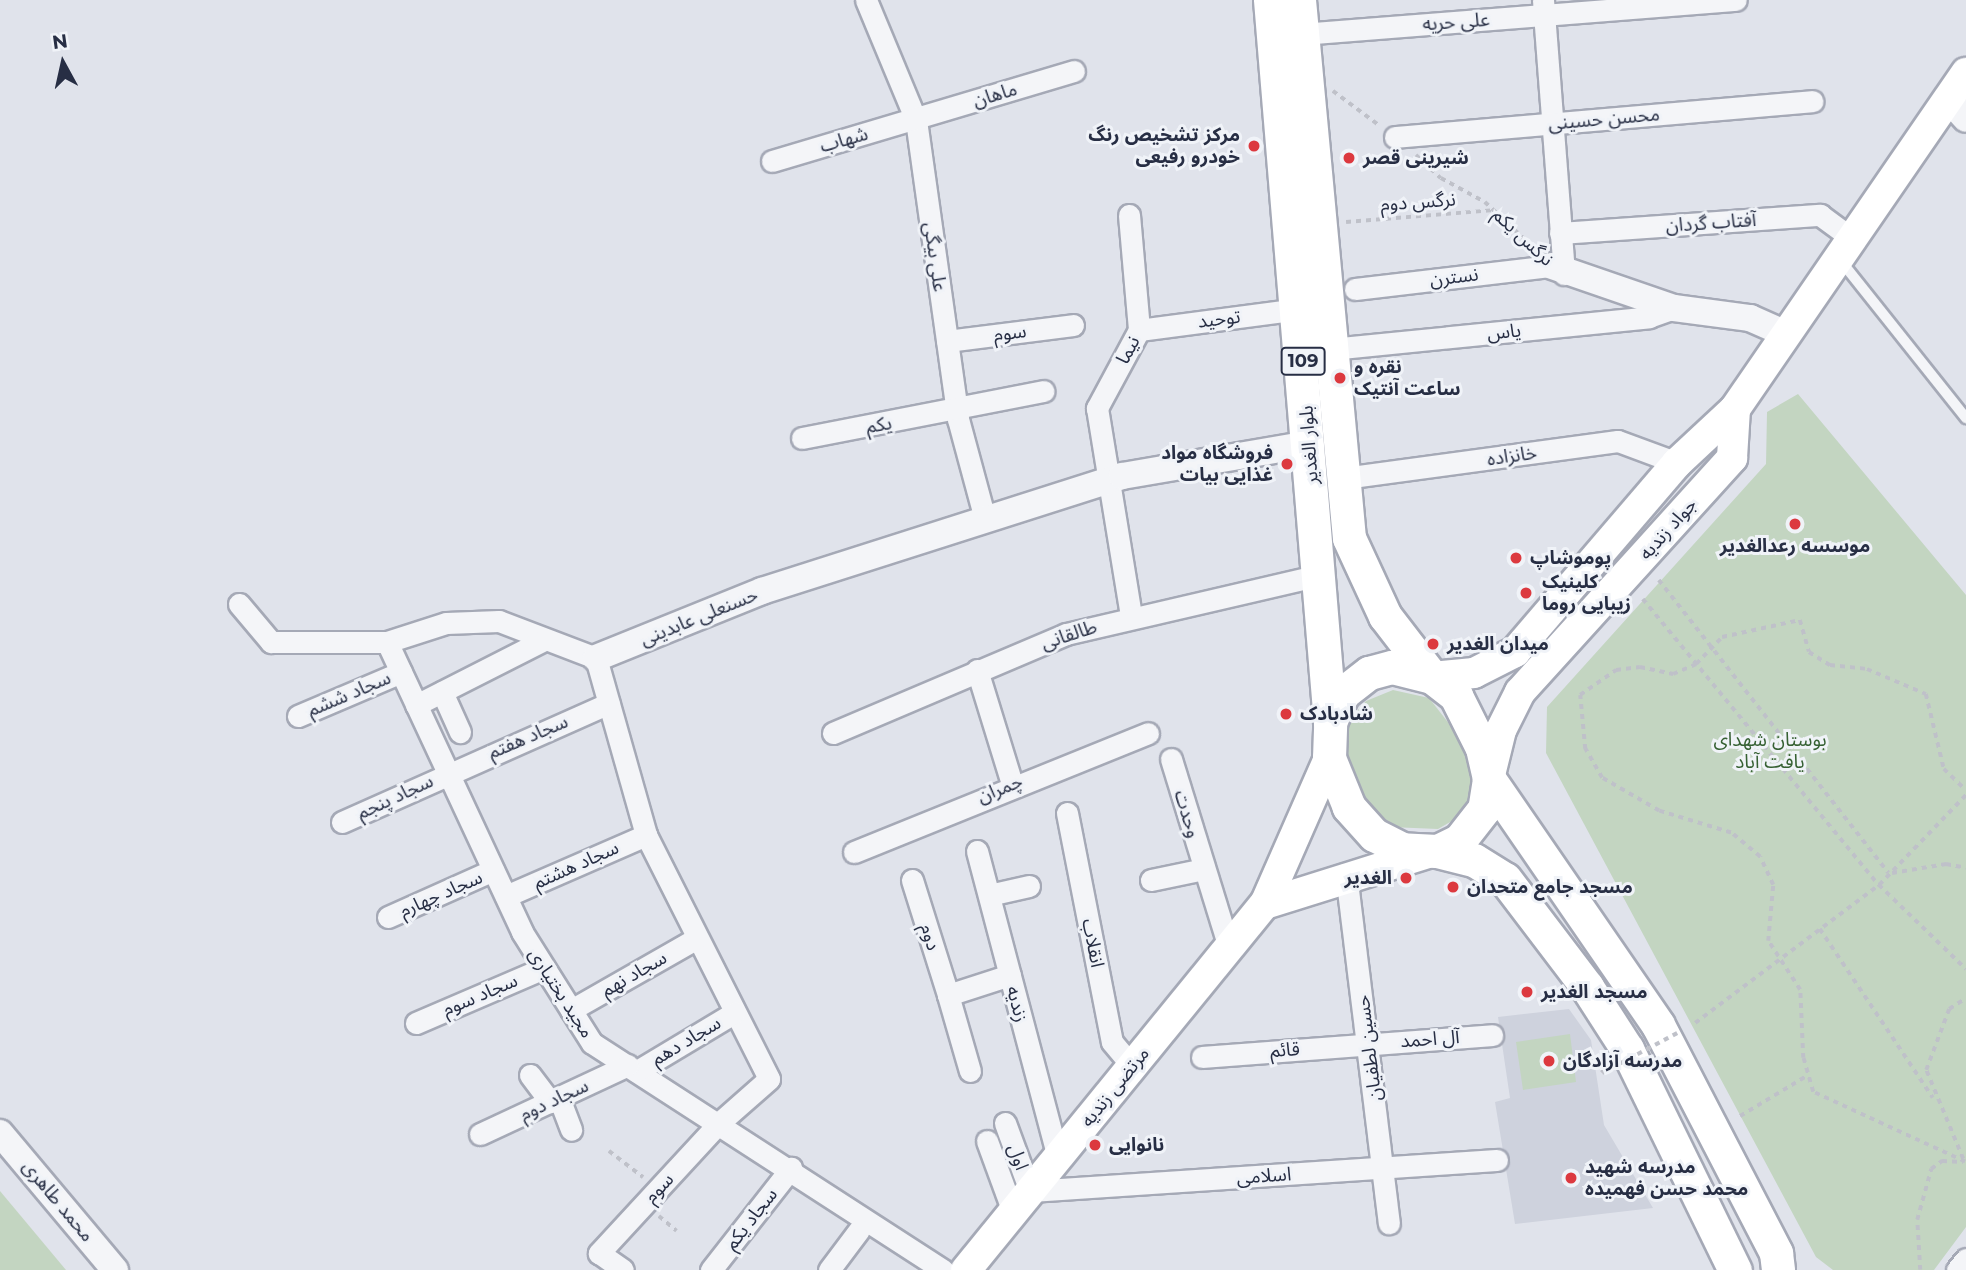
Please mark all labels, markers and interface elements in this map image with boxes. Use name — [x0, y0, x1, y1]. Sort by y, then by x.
street label: علی حریه — [1422, 8, 1490, 36]
north arrow — [28, 28, 98, 98]
text: N — [51, 29, 69, 54]
street label: ماهان — [970, 78, 1020, 112]
street label: محسن حسینی — [1547, 103, 1661, 135]
street label: شهاب — [817, 122, 871, 158]
place label: مرکز تشخیص رنگ خودرو رفیعی — [1088, 124, 1240, 168]
marker: مرکز تشخیص رنگ خودرو رفیعی — [1246, 138, 1262, 154]
place label: شیرینی قصر — [1363, 147, 1469, 169]
marker: شیرینی قصر — [1341, 150, 1357, 166]
street label: نرگس دوم — [1380, 188, 1456, 216]
street label: نرگس یکم — [1488, 203, 1558, 271]
street label: آفتاب گردان — [1665, 208, 1757, 238]
street label: علی بیگی — [919, 221, 951, 293]
street label: نسترن — [1428, 263, 1480, 291]
street label: توحید — [1196, 305, 1242, 333]
street label: یاس — [1486, 319, 1522, 345]
street label: سوم — [992, 320, 1028, 346]
street label: نیما — [1111, 332, 1145, 368]
road number: 109 — [1280, 346, 1326, 376]
place label: نقره و ساعت آنتیک — [1354, 356, 1461, 400]
marker: نقره و ساعت آنتیک — [1332, 370, 1348, 386]
street label: بلوار الغدیر — [1295, 405, 1323, 485]
street label: یکم — [864, 412, 894, 438]
street label: خانزاده — [1486, 441, 1538, 471]
place label: فروشگاه مواد غذایی بیات — [1161, 442, 1273, 486]
marker: فروشگاه مواد غذایی بیات — [1279, 456, 1295, 472]
street label: جواد زندیه — [1634, 493, 1702, 565]
marker: موسسه رعدالغدیر — [1787, 516, 1803, 532]
place label: موسسه رعدالغدیر — [1720, 535, 1870, 557]
place label: پوموشاپ — [1530, 547, 1611, 569]
marker: پوموشاپ — [1508, 550, 1524, 566]
place label: کلینیک زیبایی روما — [1542, 571, 1631, 615]
street label: حسنعلی عابدینی — [637, 583, 761, 651]
marker: کلینیک زیبایی روما — [1516, 583, 1536, 603]
street label: طالقانی — [1038, 615, 1100, 655]
place label: میدان الغدیر — [1447, 633, 1549, 655]
marker: میدان الغدیر — [1425, 636, 1441, 652]
street label: سجاد ششم — [304, 666, 394, 722]
place label: شادبادک — [1300, 703, 1373, 725]
marker: شادبادک — [1278, 706, 1294, 722]
street label: سجاد هفتم — [485, 710, 571, 764]
park label: بوستان شهدای یافت آباد — [1713, 729, 1827, 773]
street label: سجاد پنجم — [353, 769, 437, 825]
street label: چمران — [974, 770, 1026, 808]
street label: وحدت — [1169, 787, 1205, 841]
street label: سجاد هشتم — [530, 836, 622, 894]
street label: سجاد چهارم — [396, 866, 486, 922]
place label: الغدیر — [1344, 867, 1392, 889]
marker: الغدیر — [1398, 870, 1414, 886]
place label: مسجد جامع متحدان — [1467, 876, 1633, 898]
marker: مسجد جامع متحدان — [1445, 879, 1461, 895]
street label: انقلاب — [1077, 917, 1109, 969]
street label: دوم — [915, 921, 945, 953]
street label: مجید بختیاری — [524, 944, 598, 1042]
street label: سجاد نهم — [597, 946, 671, 1002]
street label: سجاد سوم — [439, 969, 521, 1021]
place label: مسجد الغدیر — [1541, 981, 1648, 1003]
street label: زندیه — [1001, 983, 1033, 1025]
marker: مسجد الغدیر — [1519, 984, 1535, 1000]
street label: حسین لطفیان — [1351, 994, 1387, 1102]
street label: سجاد دهم — [647, 1011, 725, 1071]
street label: آل احمد — [1400, 1026, 1460, 1052]
street label: قائم — [1269, 1038, 1301, 1062]
street label: مرتضی زندیه — [1076, 1042, 1154, 1132]
place label: مدرسه آزادگان — [1563, 1050, 1682, 1072]
marker: مدرسه آزادگان — [1541, 1053, 1557, 1069]
street label: سجاد دوم — [516, 1074, 592, 1126]
place label: نانوایی — [1109, 1134, 1164, 1156]
marker: نانوایی — [1087, 1137, 1103, 1153]
street label: اول — [1003, 1141, 1033, 1173]
street label: محمد طاهری — [17, 1156, 99, 1246]
place label: مدرسه شهید محمد حسن فهمیده — [1585, 1156, 1748, 1200]
street label: اسلامی — [1236, 1163, 1292, 1189]
street label: سوم — [639, 1168, 679, 1208]
marker: مدرسه شهید محمد حسن فهمیده — [1563, 1170, 1579, 1186]
street label: سجاد یکم — [720, 1183, 782, 1255]

